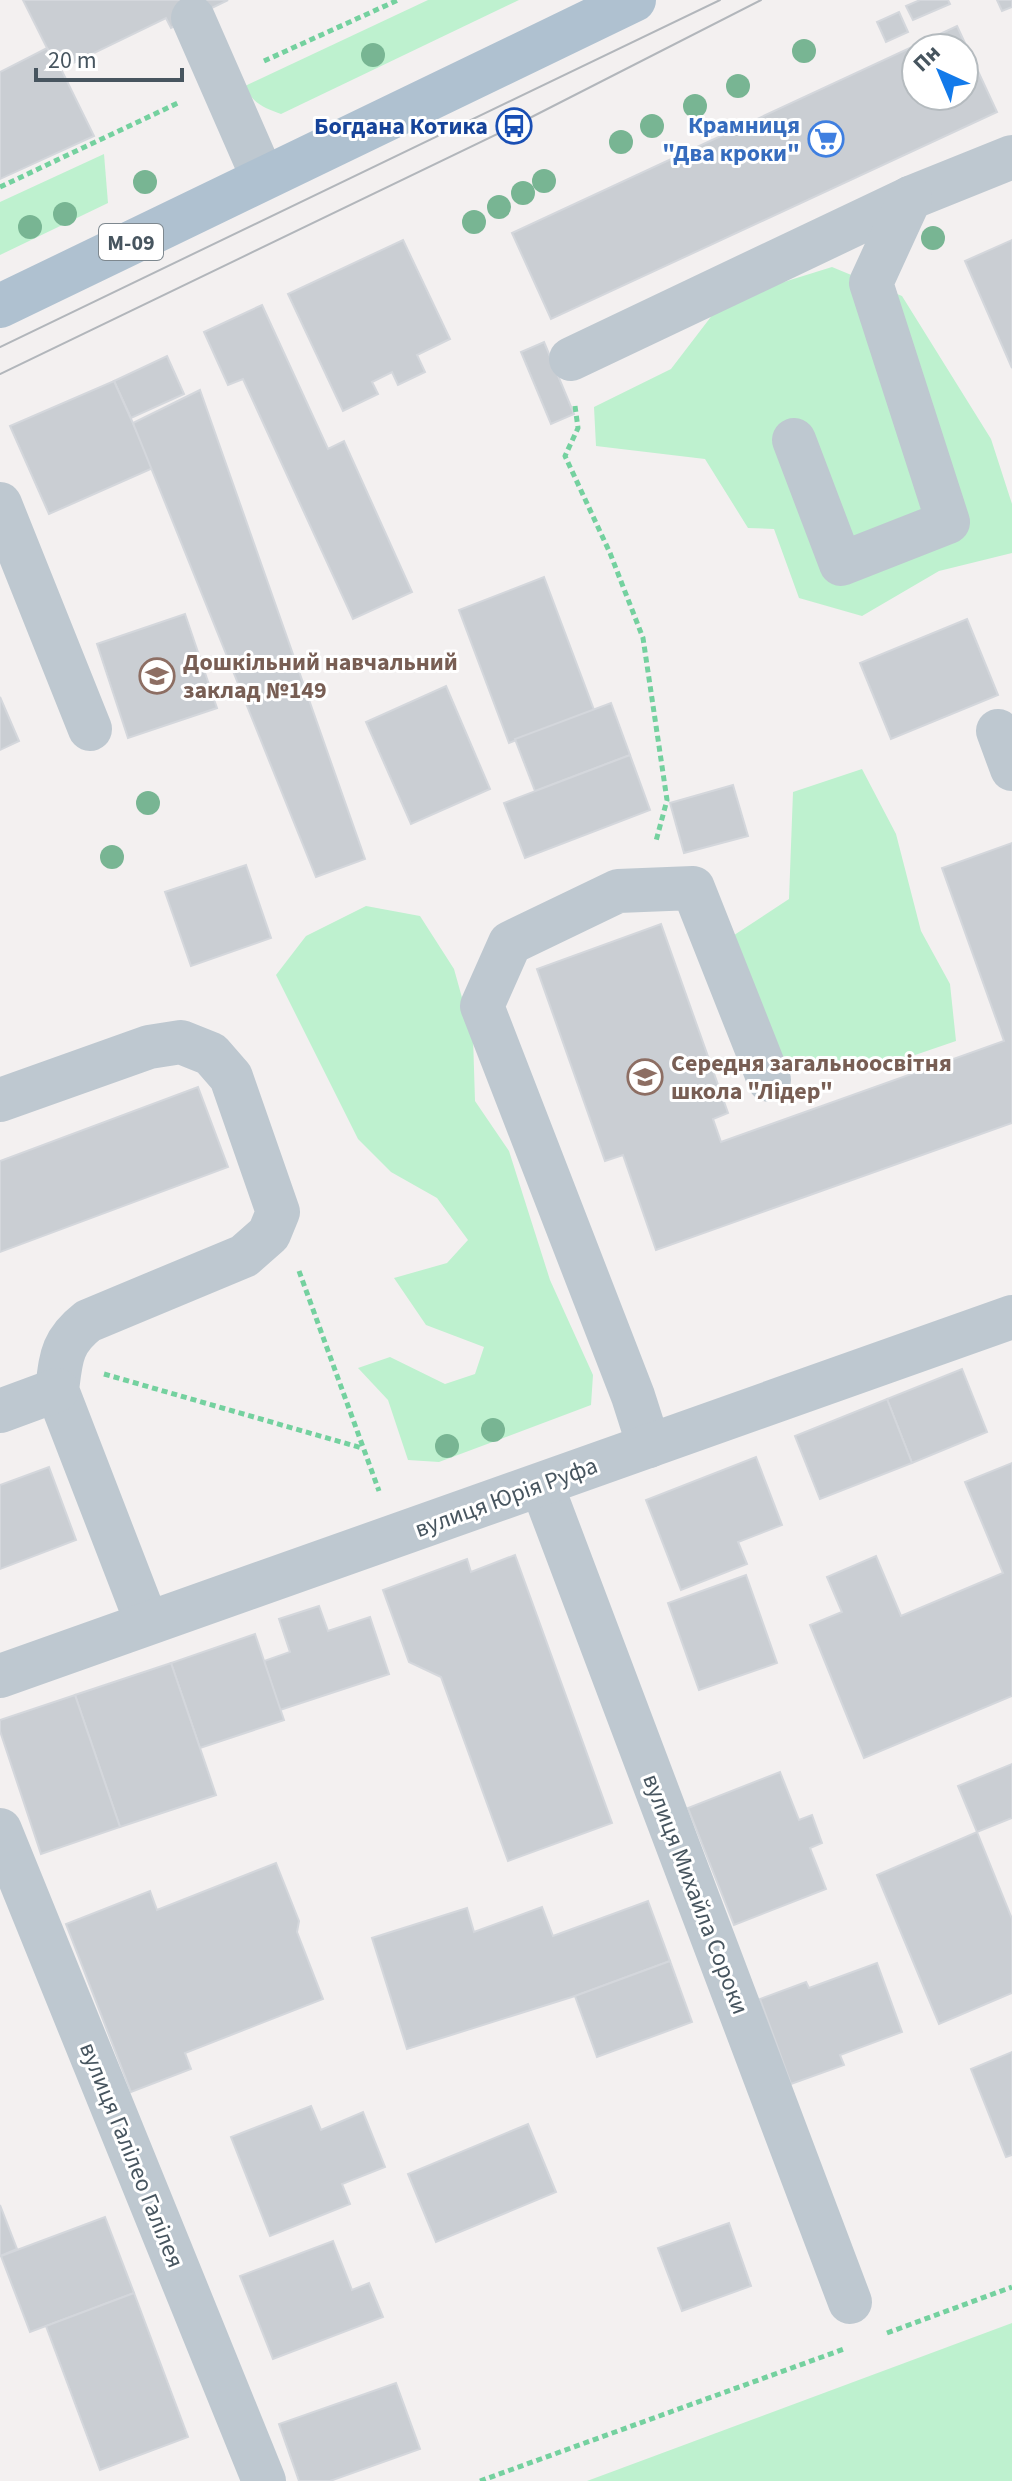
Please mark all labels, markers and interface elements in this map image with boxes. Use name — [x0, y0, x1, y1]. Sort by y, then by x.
scale bar — [36, 32, 182, 82]
north arrow — [900, 32, 980, 112]
text: Пн — [906, 37, 948, 79]
text: 20 m — [48, 43, 97, 78]
bus stop icon: Богдана Котика — [495, 107, 533, 145]
place label: Крамниця "Два кроки" — [662, 108, 800, 171]
place label: Богдана Котика — [314, 109, 488, 144]
supermarket icon: Крамниця "Два кроки" — [807, 120, 845, 158]
road number: М-09 — [99, 224, 163, 260]
place label: Дошкільний навчальний заклад №149 — [183, 645, 458, 708]
school or university icon: Дошкільний навчальний заклад №149 — [138, 657, 176, 695]
place label: Середня загальноосвітня школа "Лідер" — [671, 1046, 952, 1109]
school or university icon: Середня загальноосвітня школа "Лідер" — [626, 1058, 664, 1096]
street label: вулиця Юрія Руфа — [410, 1448, 602, 1547]
street label: вулиця Михайла Сороки — [633, 1769, 758, 2020]
street label: вулиця Галілео Галілея — [70, 2037, 193, 2273]

